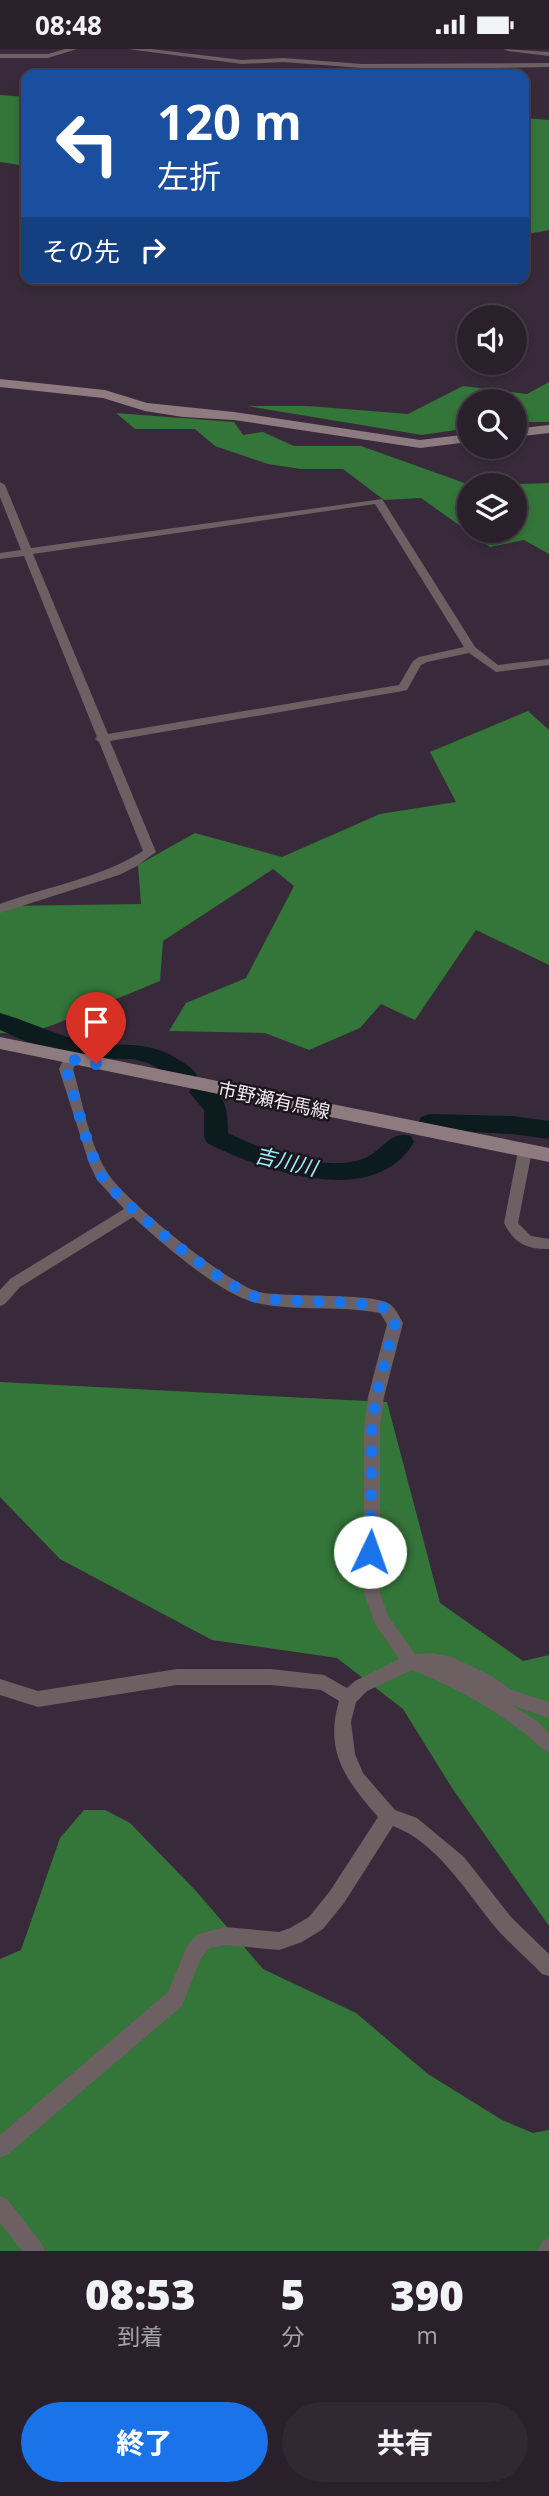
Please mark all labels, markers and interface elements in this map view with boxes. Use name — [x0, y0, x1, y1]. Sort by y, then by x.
text: 08:48 — [35, 7, 102, 43]
text: 120 m — [157, 88, 302, 154]
icon: left — [42, 98, 133, 189]
text: 左折 — [157, 154, 221, 197]
icon: right — [134, 231, 172, 269]
text: その先 — [42, 233, 120, 269]
map controls — [457, 305, 527, 543]
button: sound — [457, 305, 527, 375]
button: search — [457, 389, 527, 459]
button: layers — [457, 473, 527, 543]
pin — [66, 992, 126, 1064]
icon: arrive — [77, 1003, 115, 1041]
street label: 市野瀬有馬線 — [216, 1075, 332, 1125]
water label: 吉川川 — [252, 1140, 322, 1182]
position arrow — [333, 1515, 407, 1589]
text: 08:53 — [85, 2265, 196, 2322]
text: 5 — [281, 2265, 305, 2322]
text: 390 — [390, 2266, 464, 2323]
text: m — [416, 2319, 438, 2351]
text: 到着 — [117, 2320, 163, 2352]
text: 分 — [281, 2320, 304, 2352]
button: 終了 — [21, 2402, 268, 2482]
button: 共有 — [282, 2402, 528, 2482]

